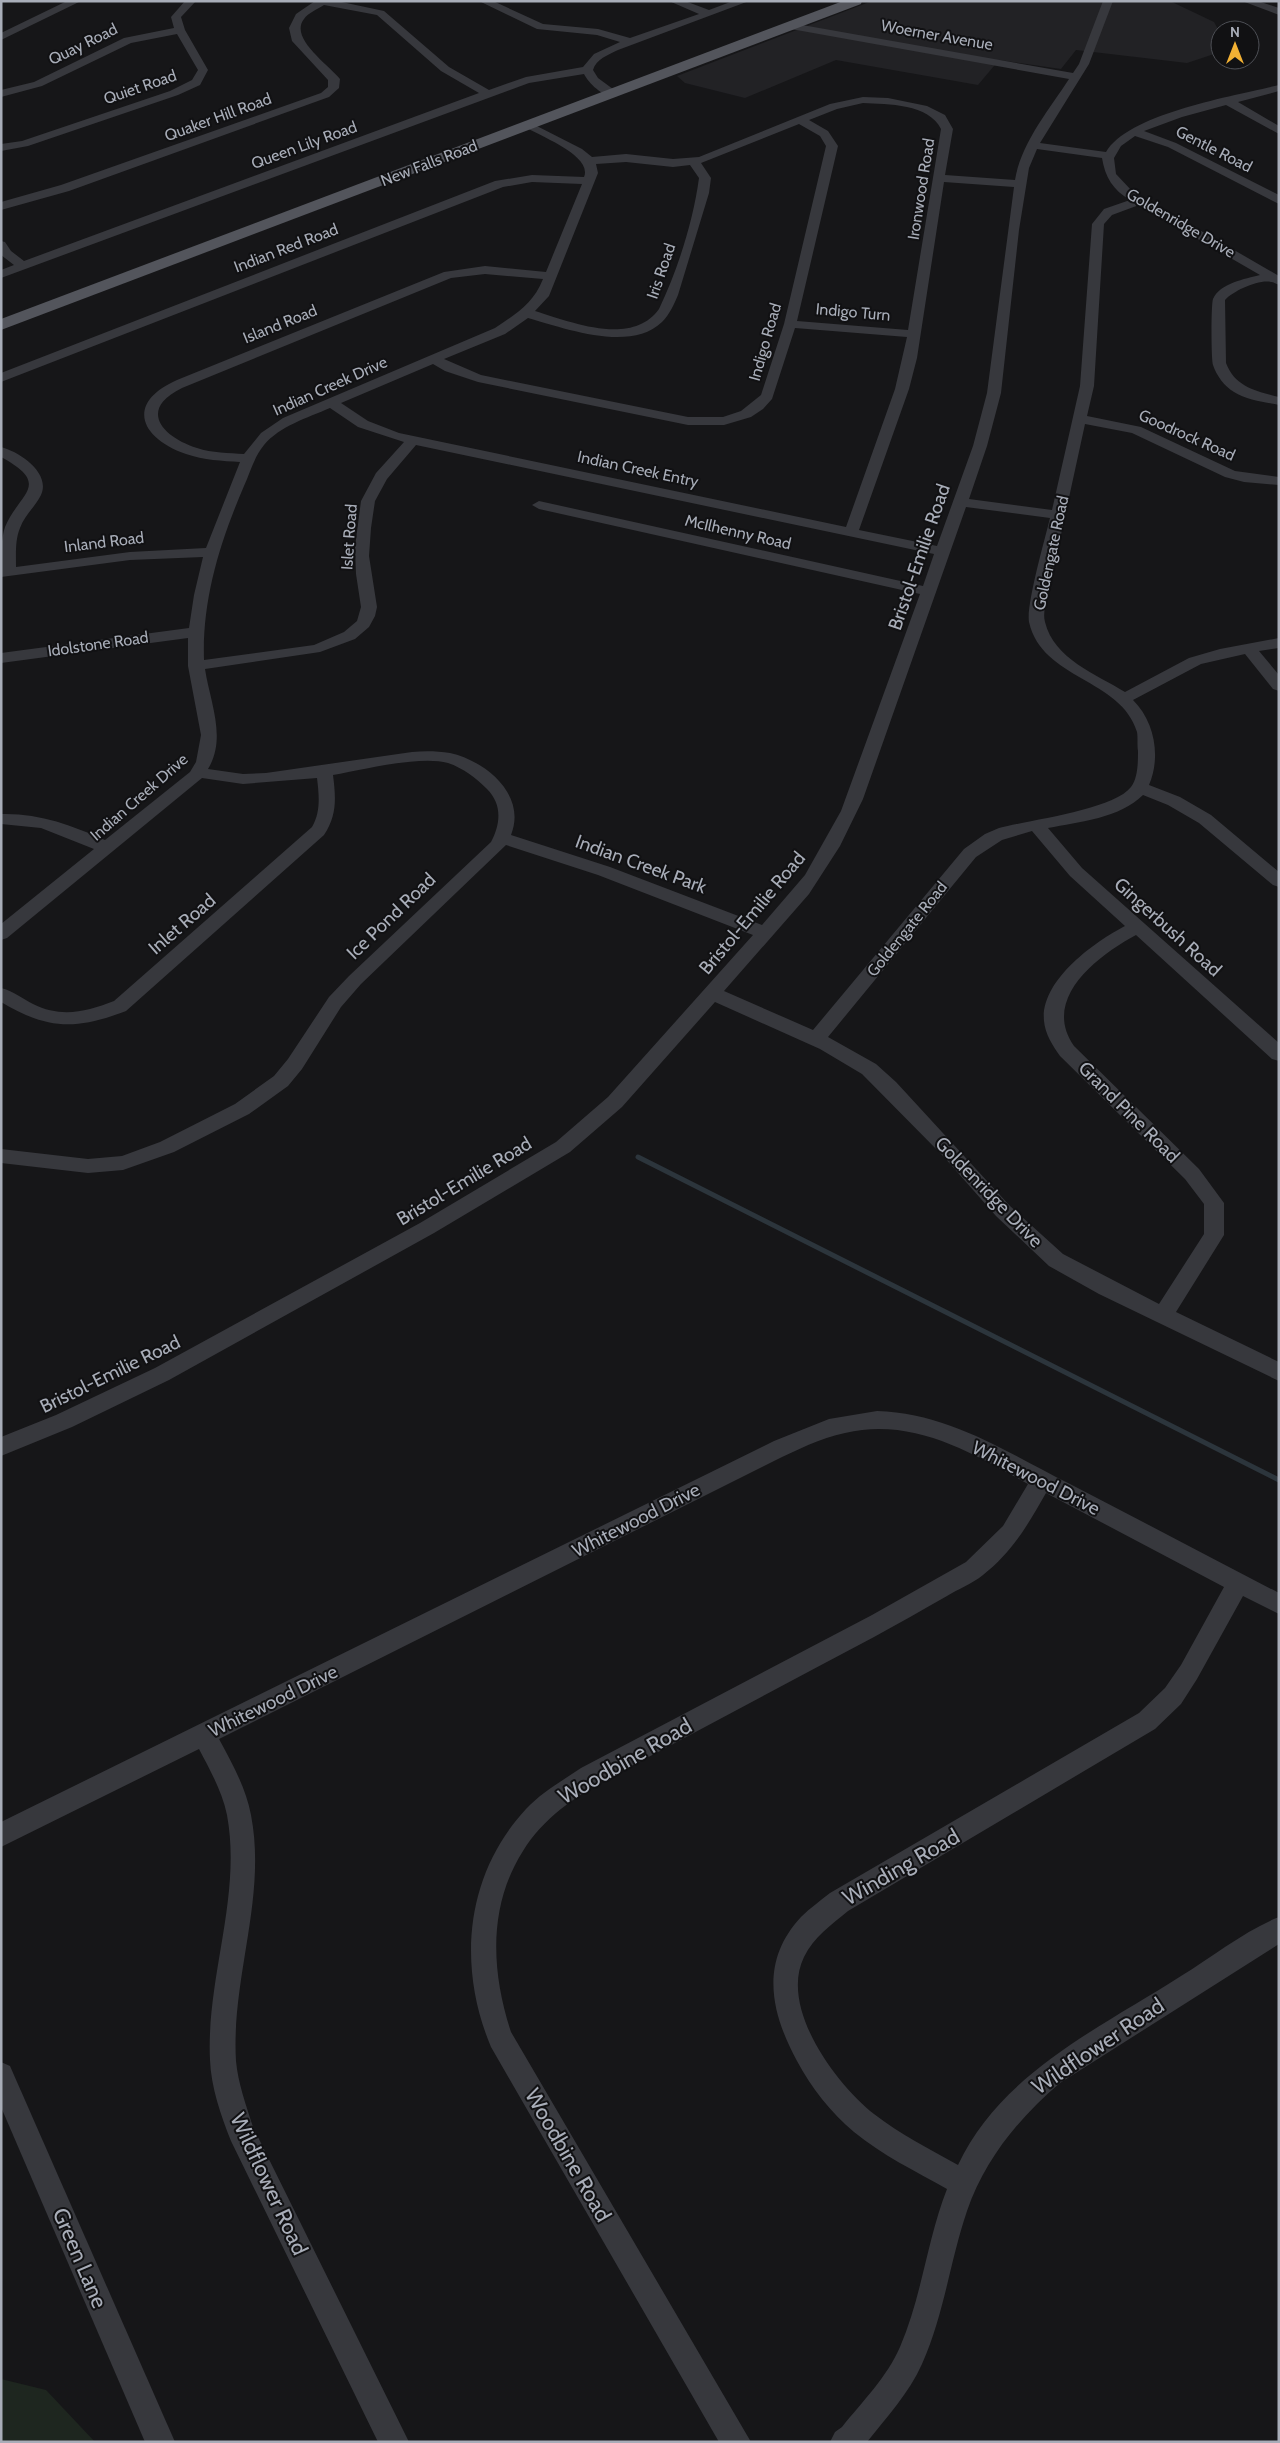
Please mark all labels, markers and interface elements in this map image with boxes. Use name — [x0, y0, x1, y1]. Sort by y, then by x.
street label: Woerner Avenue — [880, 16, 994, 54]
street label: Quay Road — [45, 19, 121, 69]
north arrow — [1210, 20, 1260, 70]
text: N — [1230, 23, 1240, 41]
street label: Quiet Road — [101, 66, 179, 108]
street label: Quaker Hill Road — [162, 89, 274, 145]
street label: Queen Lily Road — [249, 117, 359, 173]
street label: Gentle Road — [1173, 122, 1255, 176]
street label: New Falls Road — [378, 136, 480, 190]
street label: Ironwood Road — [904, 137, 938, 241]
street label: Goldenridge Drive — [1123, 184, 1239, 262]
street label: Indian Red Road — [231, 219, 341, 277]
street label: Iris Road — [643, 241, 679, 301]
street label: Indigo Turn — [815, 299, 891, 325]
street label: Island Road — [240, 301, 320, 347]
street label: Indigo Road — [745, 301, 785, 383]
street label: Indian Creek Drive — [270, 352, 390, 420]
street label: Goodrock Road — [1136, 405, 1238, 465]
street label: Indian Creek Entry — [576, 447, 700, 491]
street label: Bristol-Emilie Road — [883, 481, 955, 633]
street label: Goldengate Road — [1030, 494, 1072, 612]
street label: Islet Road — [337, 503, 361, 571]
street label: McIlhenny Road — [683, 511, 793, 553]
street label: Inland Road — [63, 528, 145, 556]
street label: Idolstone Road — [46, 628, 150, 660]
street label: Indian Creek Drive — [86, 749, 192, 845]
street label: Indian Creek Park — [572, 830, 710, 899]
street label: Bristol-Emilie Road — [694, 847, 810, 979]
street label: Ice Pond Road — [342, 868, 440, 964]
street label: Gingerbush Road — [1110, 873, 1226, 981]
street label: Goldengate Road — [863, 878, 951, 980]
street label: Inlet Road — [144, 889, 220, 959]
street label: Grand Pine Road — [1074, 1057, 1184, 1167]
street label: Bristol-Emilie Road — [392, 1132, 536, 1230]
street label: Goldenridge Drive — [930, 1132, 1048, 1252]
street label: Bristol-Emilie Road — [36, 1330, 184, 1418]
street label: Whitewood Drive — [968, 1436, 1104, 1520]
street label: Whitewood Drive — [568, 1478, 704, 1562]
street label: Whitewood Drive — [205, 1660, 341, 1742]
street label: Woodbine Road — [554, 1712, 696, 1810]
street label: Winding Road — [838, 1823, 964, 1911]
street label: Wildflower Road — [1027, 1992, 1169, 2100]
street label: Woodbine Road — [519, 2084, 617, 2226]
street label: Wildflower Road — [224, 2109, 314, 2259]
street label: Green Lane — [47, 2204, 113, 2312]

